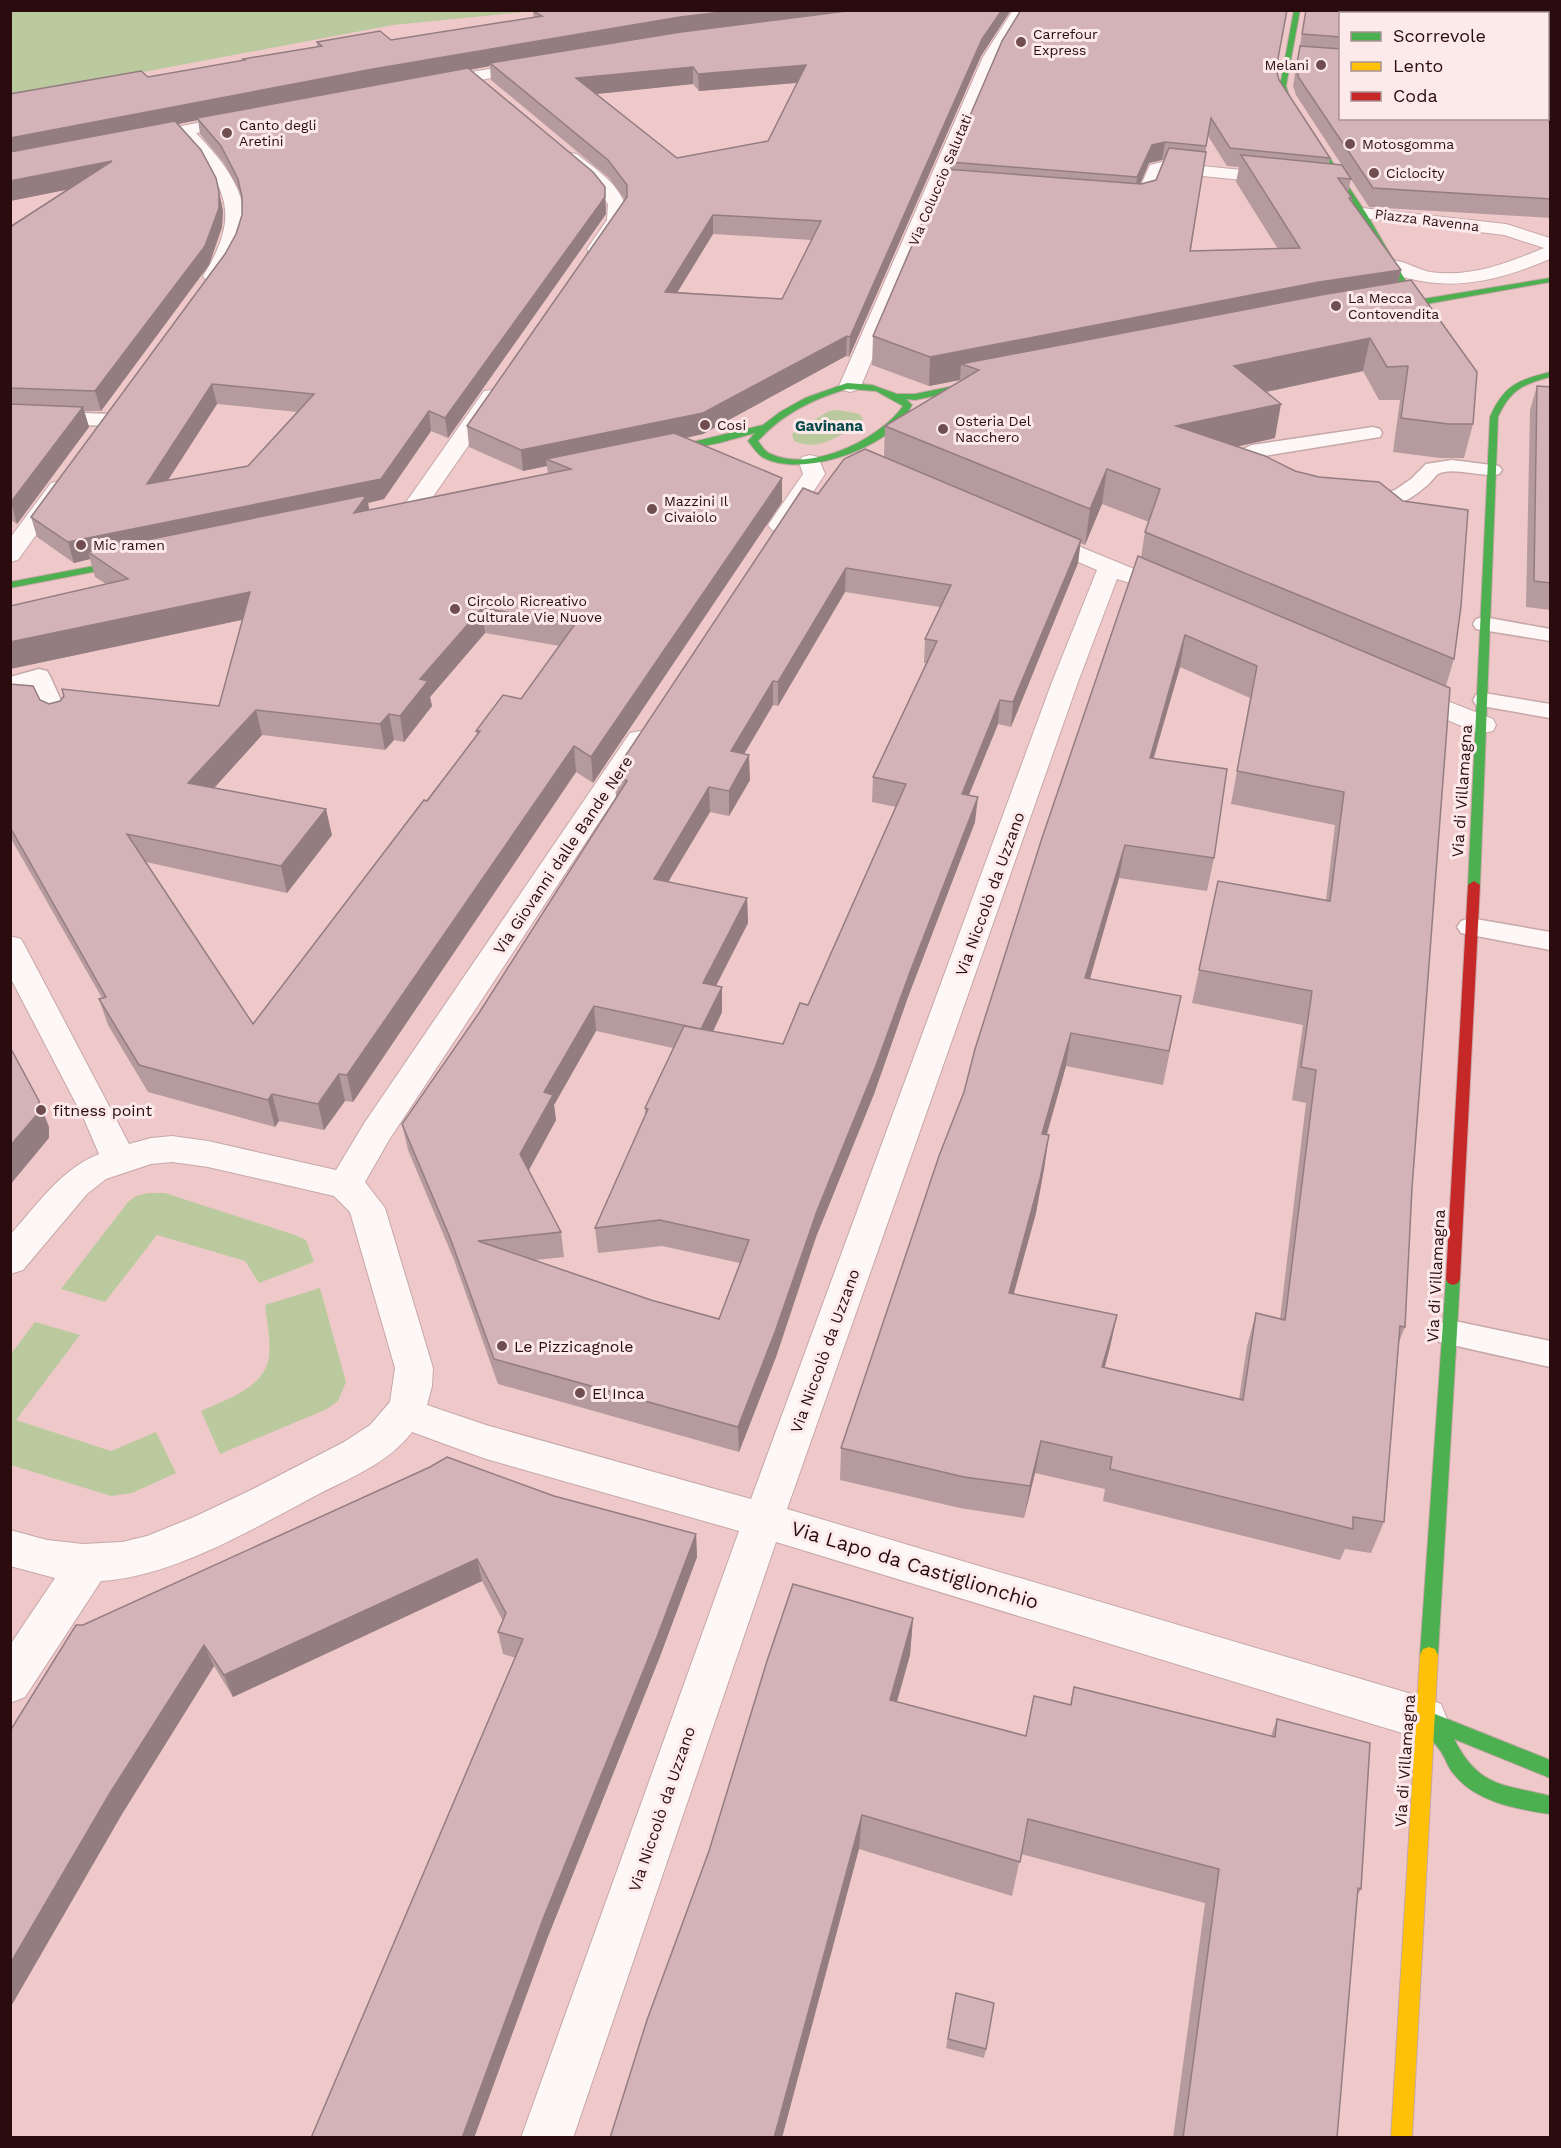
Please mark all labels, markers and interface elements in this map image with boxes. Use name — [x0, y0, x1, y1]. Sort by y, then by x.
legend — [1339, 12, 1549, 120]
text: Scorrevole — [1393, 25, 1486, 46]
place label: Carrefour Express — [1033, 26, 1098, 58]
marker: Carrefour Express — [1014, 35, 1028, 49]
text: Lento — [1393, 55, 1443, 76]
place label: Melani — [1264, 57, 1309, 73]
marker: Melani — [1314, 58, 1328, 72]
text: Coda — [1393, 85, 1438, 106]
street label: Via Coluccio Salutati — [905, 112, 975, 248]
place label: Canto degli Aretini — [239, 117, 316, 149]
marker: Canto degli Aretini — [220, 126, 234, 140]
place label: Motosgomma — [1362, 136, 1454, 152]
marker: Motosgomma — [1343, 137, 1357, 151]
place label: Ciclocity — [1386, 165, 1445, 181]
marker: Ciclocity — [1367, 166, 1381, 180]
street label: Piazza Ravenna — [1374, 206, 1480, 234]
place label: La Mecca Contovendita — [1348, 290, 1439, 322]
marker: La Mecca Contovendita — [1329, 299, 1343, 313]
place label: Osteria Del Nacchero — [955, 413, 1032, 445]
place label: Cosi — [717, 417, 746, 433]
district label: Gavinana — [795, 417, 863, 435]
marker: Cosi — [698, 418, 712, 432]
marker: Osteria Del Nacchero — [936, 422, 950, 436]
place label: Mazzini Il Civaiolo — [664, 493, 729, 525]
marker: Mazzini Il Civaiolo — [645, 502, 659, 516]
place label: Mic ramen — [93, 537, 165, 553]
marker: Mic ramen — [74, 538, 88, 552]
place label: Circolo Ricreativo Culturale Vie Nuove — [467, 593, 602, 625]
marker: Circolo Ricreativo Culturale Vie Nuove — [448, 602, 462, 616]
street label: Via di Villamagna — [1448, 724, 1476, 858]
street label: Via Giovanni dalle Bande Nere — [489, 752, 637, 958]
street label: Via Niccolò da Uzzano — [951, 809, 1029, 979]
place label: fitness point — [53, 1101, 152, 1120]
marker: fitness point — [34, 1103, 48, 1117]
street label: Via di Villamagna — [1423, 1209, 1449, 1343]
street label: Via Niccolò da Uzzano — [786, 1266, 864, 1436]
place label: Le Pizzicagnole — [514, 1337, 634, 1356]
marker: Le Pizzicagnole — [495, 1339, 509, 1353]
place label: El Inca — [592, 1384, 645, 1403]
marker: El Inca — [573, 1386, 587, 1400]
street label: Via Lapo da Castiglionchio — [788, 1516, 1042, 1614]
street label: Via di Villamagna — [1391, 1694, 1419, 1828]
street label: Via Niccolò da Uzzano — [625, 1724, 699, 1894]

